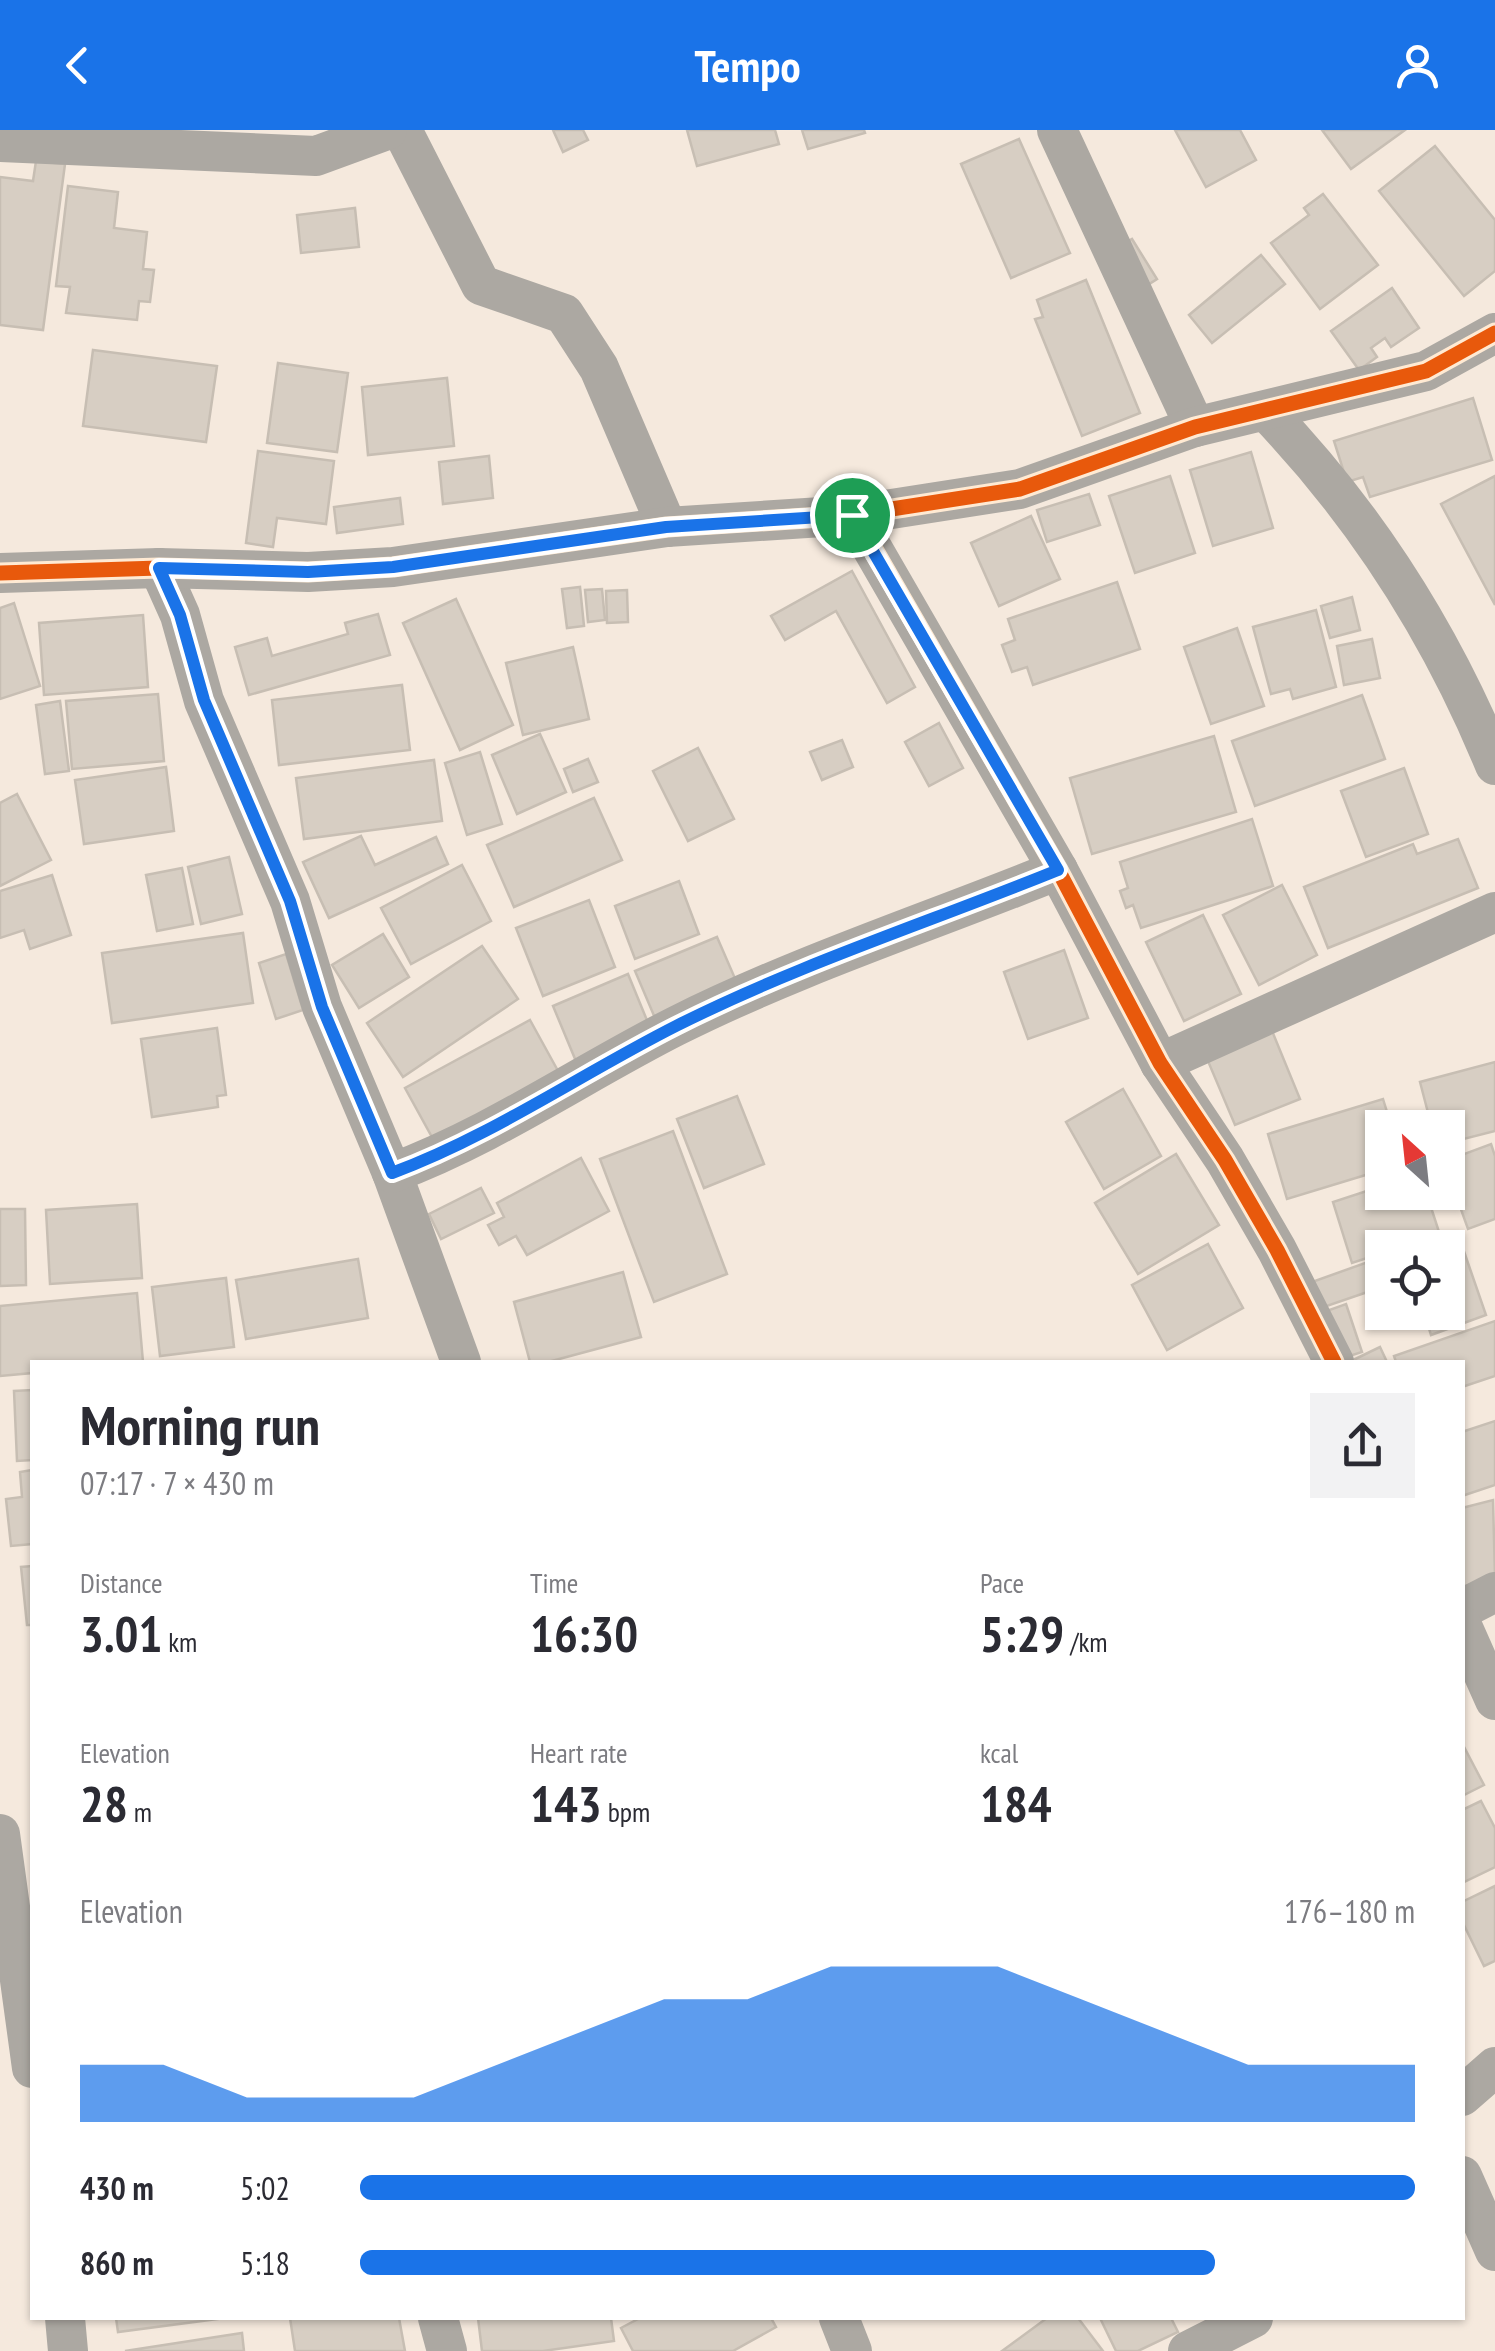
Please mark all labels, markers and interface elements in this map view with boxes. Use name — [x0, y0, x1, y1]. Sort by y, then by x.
text: Tempo — [695, 36, 800, 94]
icon: back — [50, 38, 105, 93]
icon: person — [1390, 38, 1445, 93]
pin — [810, 473, 895, 558]
icon: arrive — [825, 488, 880, 543]
north arrow — [1365, 1110, 1465, 1210]
map controls — [1365, 1110, 1465, 1330]
button: locate — [1365, 1230, 1465, 1330]
text: Morning run — [80, 1389, 320, 1460]
button: share — [1310, 1393, 1415, 1498]
text: 07:17 · 7 × 430 m — [80, 1462, 274, 1504]
text: Distance — [80, 1564, 163, 1601]
text: Time — [530, 1564, 578, 1601]
text: Pace — [980, 1564, 1024, 1601]
text: 3.01 — [80, 1601, 162, 1666]
text: 16:30 — [530, 1601, 638, 1666]
text: 5:29 — [980, 1601, 1064, 1666]
text: km — [162, 1623, 197, 1660]
text: /km — [1064, 1623, 1108, 1660]
text: Elevation — [80, 1734, 170, 1771]
text: Heart rate — [530, 1734, 628, 1771]
text: kcal — [980, 1734, 1018, 1771]
text: 28 — [80, 1771, 128, 1836]
text: 143 — [530, 1771, 602, 1836]
text: 184 — [980, 1771, 1052, 1836]
text: m — [128, 1793, 152, 1830]
text: bpm — [602, 1793, 650, 1830]
text: Elevation — [80, 1890, 183, 1932]
text: 176–180 m — [1284, 1890, 1415, 1932]
text: 430 m — [80, 2167, 154, 2209]
text: 5:02 — [240, 2167, 290, 2209]
text: 860 m — [80, 2242, 154, 2284]
text: 5:18 — [240, 2242, 290, 2284]

